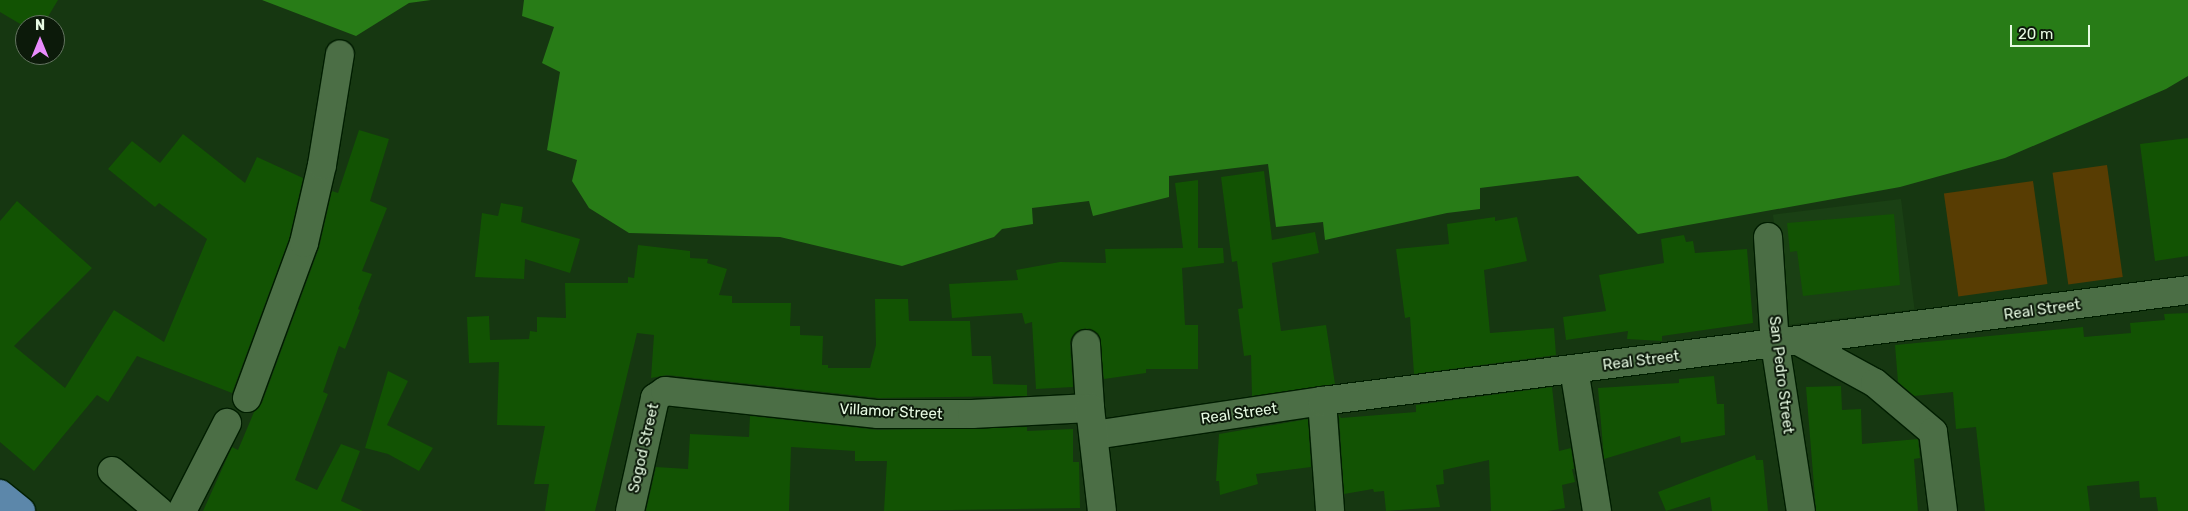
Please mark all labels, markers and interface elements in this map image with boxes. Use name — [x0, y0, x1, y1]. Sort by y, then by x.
north arrow — [15, 15, 65, 65]
scale bar — [2013, 15, 2093, 47]
text: N — [35, 17, 45, 34]
text: 20 m — [2018, 25, 2053, 43]
street label: Real Street — [2003, 296, 2081, 324]
street label: San Pedro Street — [1765, 315, 1797, 435]
street label: Real Street — [1602, 347, 1680, 375]
street label: Villamor Street — [839, 400, 943, 424]
street label: Real Street — [1200, 400, 1278, 428]
street label: Sogod Street — [625, 401, 663, 495]

